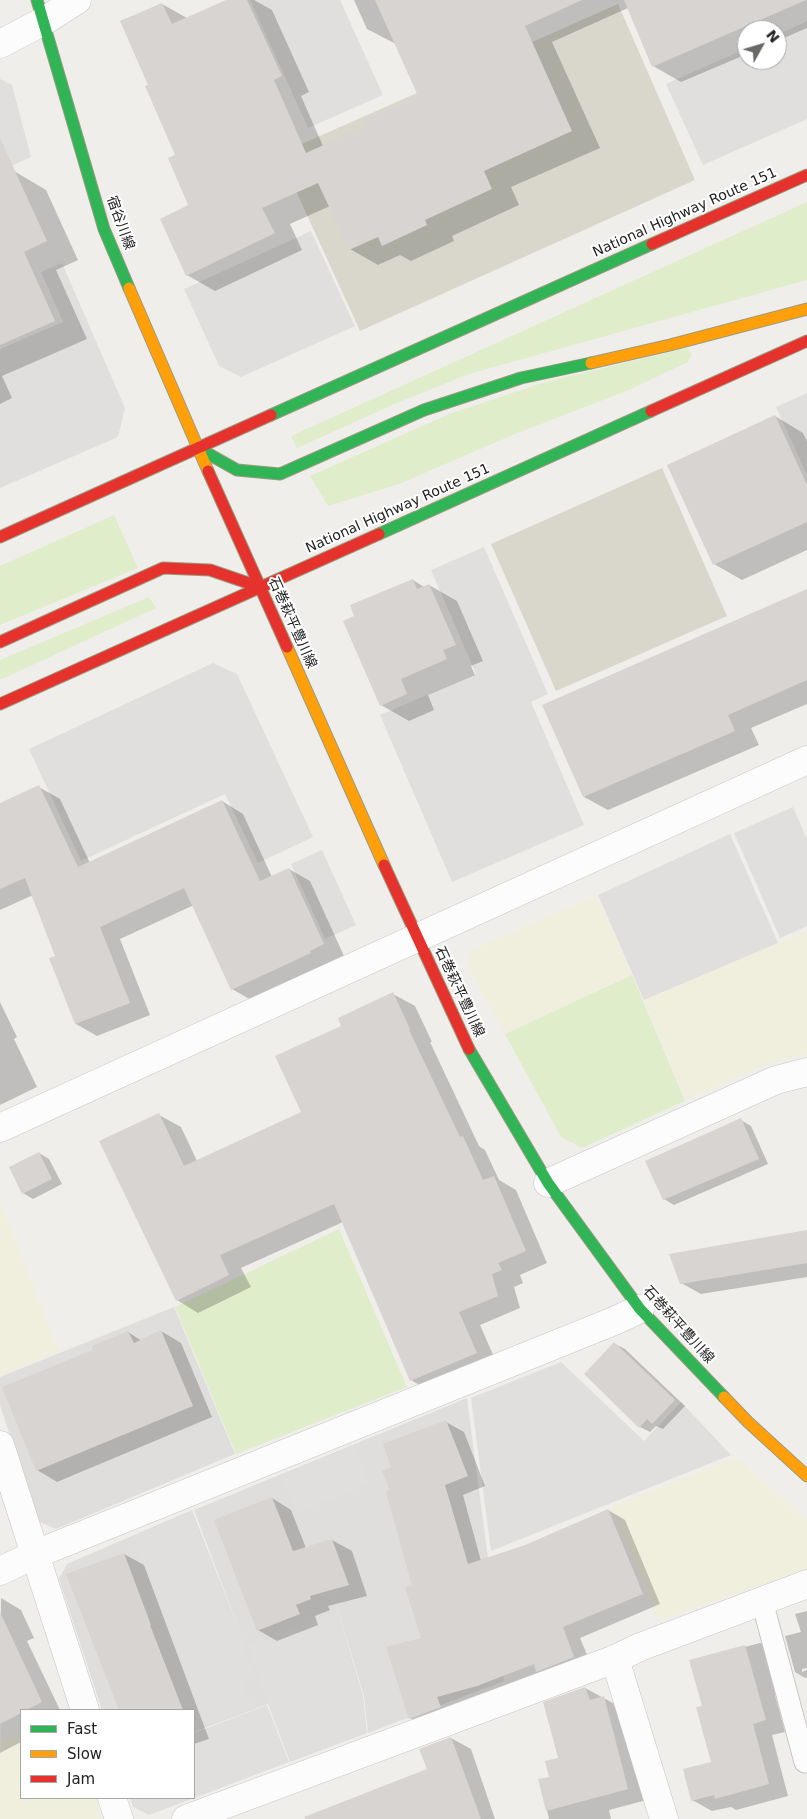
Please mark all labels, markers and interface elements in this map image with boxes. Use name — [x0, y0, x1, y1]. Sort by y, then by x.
north arrow — [737, 20, 787, 70]
text: N — [763, 27, 783, 46]
street label: National Highway Route 151 — [590, 165, 780, 261]
street label: 宿谷川線 — [103, 194, 137, 252]
street label: National Highway Route 151 — [303, 461, 493, 557]
street label: 石巻萩平豊川線 — [264, 575, 320, 671]
street label: 石巻萩平豊川線 — [431, 944, 487, 1040]
street label: 石巻萩平豊川線 — [639, 1283, 717, 1367]
legend — [20, 1709, 195, 1799]
text: Fast — [67, 1720, 97, 1738]
text: Slow — [67, 1745, 102, 1763]
text: Jam — [67, 1770, 95, 1788]

